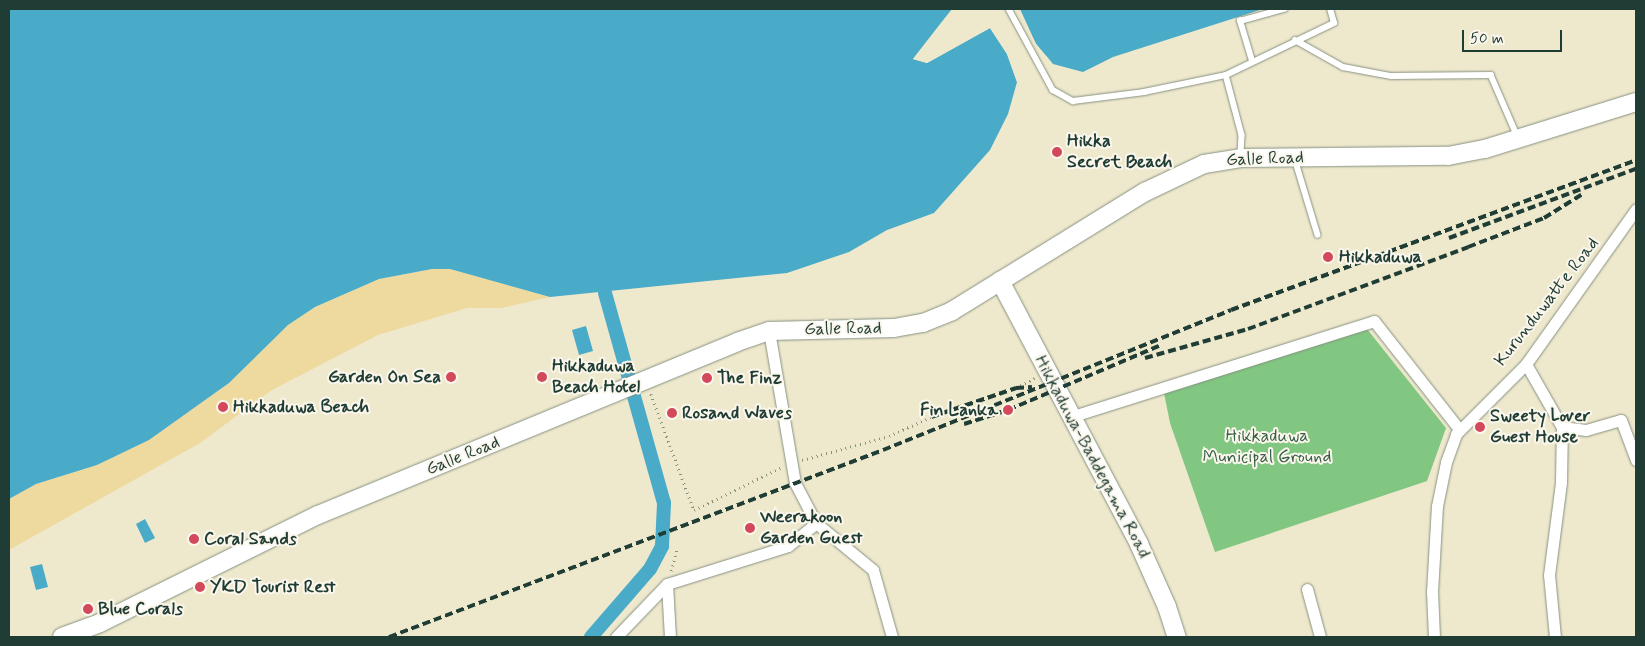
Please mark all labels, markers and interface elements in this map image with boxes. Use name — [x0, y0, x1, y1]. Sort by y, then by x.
scale bar — [1465, 20, 1565, 52]
text: 50 m — [1470, 29, 1504, 49]
place label: Hikka Secret Beach — [1067, 131, 1173, 173]
marker: Hikka Secret Beach — [1051, 146, 1063, 158]
street label: Galle Road — [1226, 147, 1304, 171]
street label: Kurunduwatte Road — [1491, 234, 1603, 370]
place label: Hikkaduwa — [1339, 246, 1422, 268]
marker: Hikkaduwa — [1321, 250, 1335, 264]
street label: Galle Road — [804, 318, 882, 340]
street label: Hikkaduwa-Baddegama Road — [1030, 353, 1154, 561]
place label: Hikkaduwa Beach Hotel — [552, 356, 640, 398]
place label: Garden On Sea — [328, 366, 441, 388]
place label: The Finz — [717, 367, 782, 389]
marker: Garden On Sea — [445, 371, 457, 383]
marker: Hikkaduwa Beach Hotel — [536, 371, 548, 383]
marker: The Finz — [701, 372, 713, 384]
place label: Hikkaduwa Beach — [233, 396, 367, 418]
place label: Fin Lanka — [921, 399, 998, 421]
marker: Hikkaduwa Beach — [217, 401, 229, 413]
place label: Rosand Waves — [682, 402, 794, 424]
marker: Fin Lanka — [1002, 404, 1014, 416]
place label: Sweety Lover Guest House — [1490, 406, 1592, 448]
marker: Rosand Waves — [666, 407, 678, 419]
marker: Sweety Lover Guest House — [1474, 421, 1486, 433]
park label: Hikkaduwa Municipal Ground — [1203, 426, 1331, 468]
street label: Galle Road — [423, 431, 503, 481]
place label: Weerakoon Garden Guest — [760, 507, 859, 550]
marker: Weerakoon Garden Guest — [744, 522, 756, 534]
place label: Coral Sands — [204, 528, 295, 550]
marker: Coral Sands — [188, 533, 200, 545]
place label: YKD Tourist Rest — [210, 576, 336, 598]
marker: YKD Tourist Rest — [194, 581, 206, 593]
place label: Blue Corals — [98, 598, 183, 620]
marker: Blue Corals — [82, 603, 94, 615]

